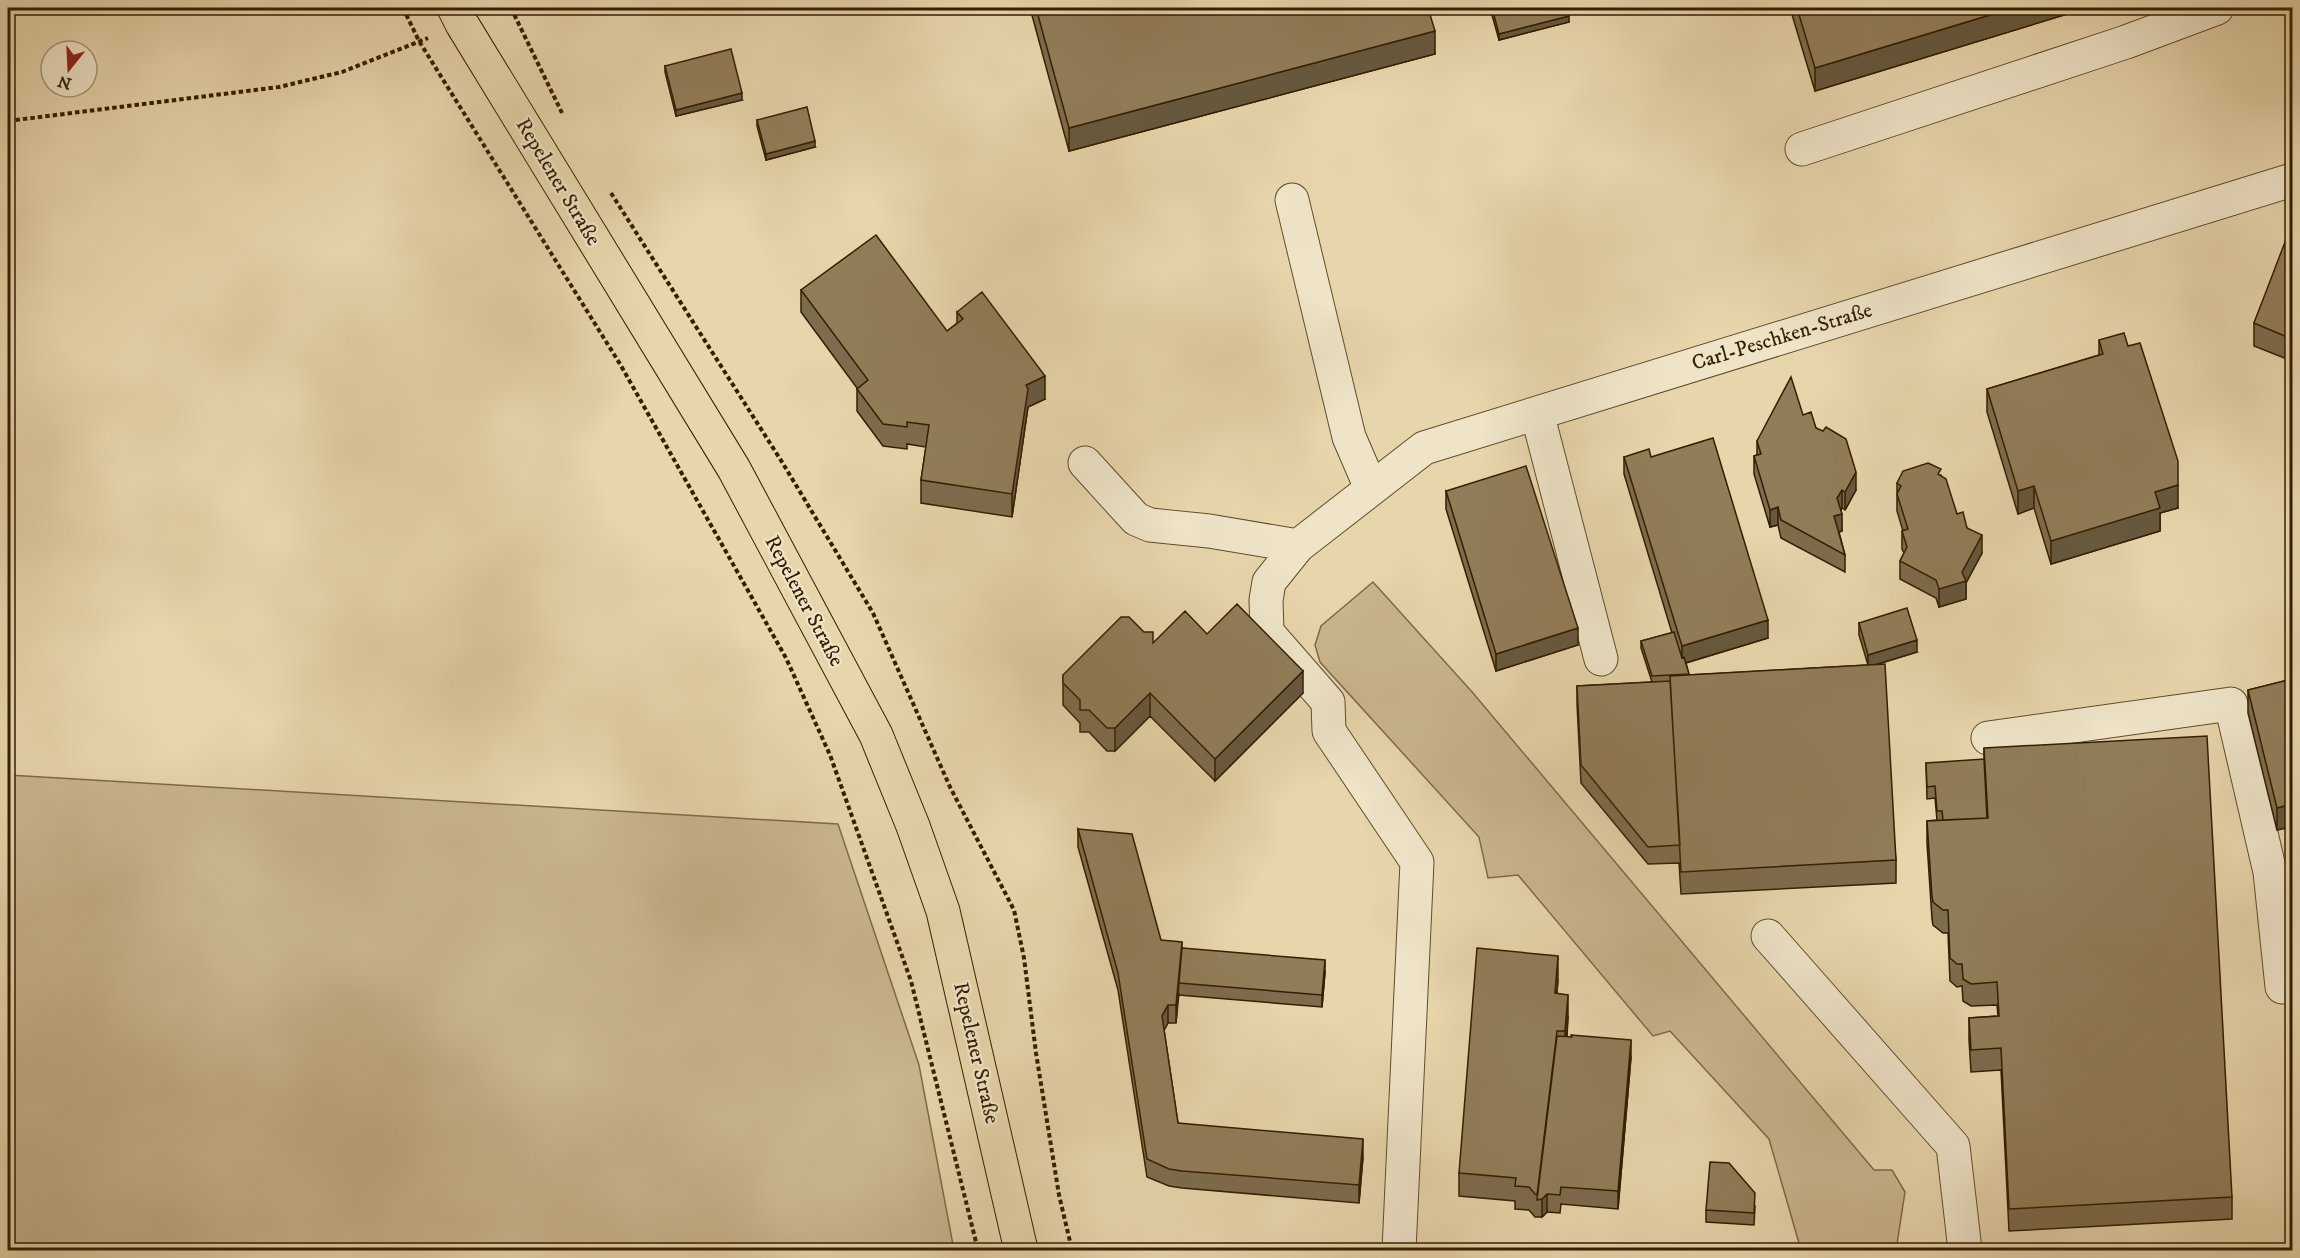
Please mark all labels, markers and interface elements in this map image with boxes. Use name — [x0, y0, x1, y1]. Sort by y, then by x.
north arrow — [39, 39, 99, 99]
text: N — [55, 71, 74, 94]
street label: Repelener Straße — [510, 113, 607, 251]
street label: Carl-Peschken-Straße — [1689, 297, 1876, 377]
street label: Repelener Straße — [759, 531, 850, 671]
street label: Repelener Straße — [947, 980, 1005, 1127]

